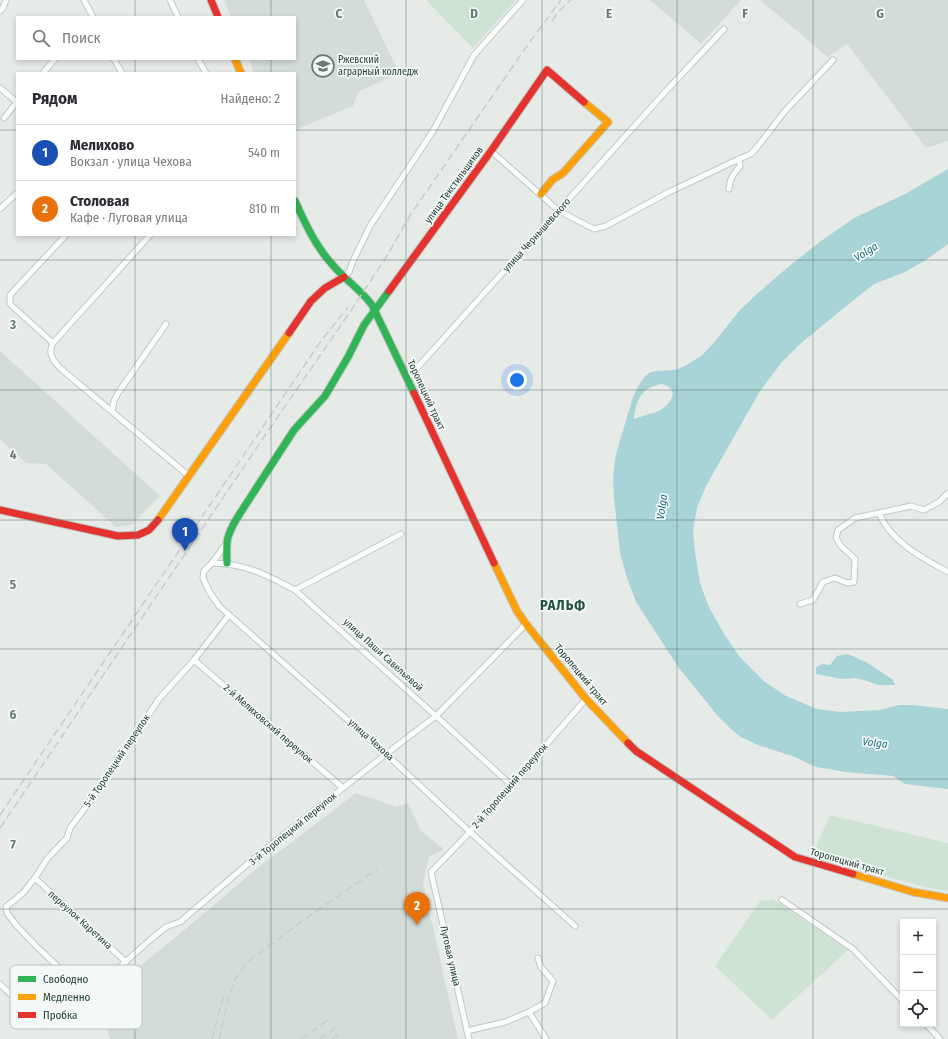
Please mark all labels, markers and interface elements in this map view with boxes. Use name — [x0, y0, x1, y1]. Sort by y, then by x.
text: C — [336, 6, 343, 21]
text: D — [470, 6, 478, 21]
text: E — [606, 6, 612, 21]
text: F — [742, 6, 748, 21]
text: G — [876, 6, 884, 21]
search box — [16, 16, 296, 60]
icon: search — [30, 27, 52, 49]
text: Поиск — [62, 29, 100, 47]
school or university icon: Ржевский аграрный колледж — [310, 53, 336, 79]
place label: Ржевский аграрный колледж — [338, 54, 419, 78]
text: Рядом — [32, 88, 77, 109]
text: Найдено: 2 — [221, 91, 280, 106]
text: Мелихово — [70, 136, 134, 154]
street label: улица Текстильщиков — [422, 144, 486, 226]
text: 1 — [42, 145, 48, 160]
text: 540 m — [248, 145, 280, 160]
text: Вокзал · улица Чехова — [70, 154, 192, 169]
text: Столовая — [70, 192, 129, 210]
street label: улица Чернышевского — [501, 196, 573, 274]
text: 2 — [42, 201, 48, 216]
text: 810 m — [249, 201, 280, 216]
text: Кафе · Луговая улица — [70, 210, 188, 225]
water label: Volga — [852, 240, 880, 264]
text: 3 — [9, 317, 16, 332]
street label: Торопецкий тракт — [404, 358, 448, 433]
your location — [507, 370, 527, 390]
text: 4 — [10, 447, 17, 462]
water label: Volga — [654, 493, 670, 520]
pin: 1 — [172, 518, 198, 551]
text: 5 — [10, 577, 16, 592]
district label: РАЛЬФ — [540, 597, 586, 614]
street label: улица Паши Савельевой — [341, 616, 425, 694]
street label: Торопецкий тракт — [552, 642, 611, 709]
street label: 2-й Мелиховский переулок — [221, 682, 315, 766]
text: 6 — [10, 707, 17, 722]
street label: 5-й Торопецкий переулок — [82, 712, 153, 810]
street label: улица Чехова — [346, 716, 396, 764]
water label: Volga — [862, 735, 889, 751]
street label: 2-й Торопецкий переулок — [470, 741, 550, 831]
street label: 3-й Торопецкий переулок — [247, 790, 339, 868]
text: 7 — [10, 837, 16, 852]
street label: Торопецкий тракт — [809, 846, 886, 879]
street label: переулок Каретина — [45, 888, 115, 952]
pin: 2 — [404, 892, 430, 925]
map controls — [900, 919, 936, 1027]
button: + — [900, 919, 936, 955]
street label: Луговая улица — [437, 925, 463, 987]
button: − — [900, 955, 936, 991]
legend — [10, 965, 142, 1029]
text: Свободно — [43, 973, 88, 986]
text: Медленно — [43, 991, 91, 1004]
button: locate — [900, 991, 936, 1027]
text: Пробка — [43, 1009, 77, 1022]

